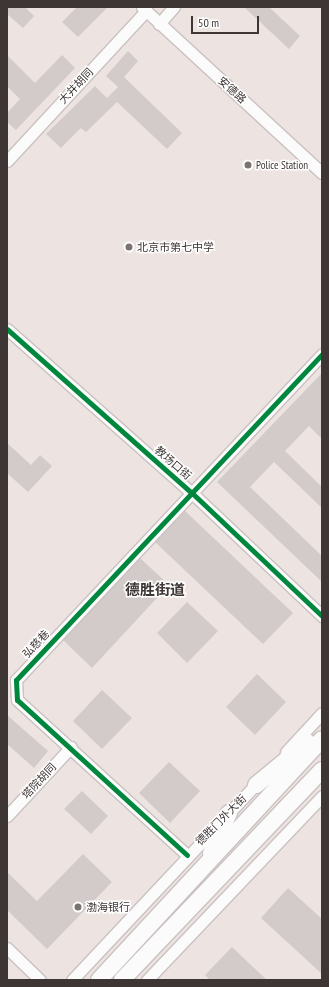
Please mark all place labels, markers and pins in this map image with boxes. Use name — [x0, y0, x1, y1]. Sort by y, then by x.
place label: Police Station — [256, 158, 308, 172]
marker: Police Station — [243, 160, 253, 170]
place label: 北京市第七中学 — [137, 240, 214, 254]
marker: 北京市第七中学 — [124, 242, 134, 252]
place label: 渤海银行 — [86, 900, 130, 914]
marker: 渤海银行 — [73, 902, 83, 912]

